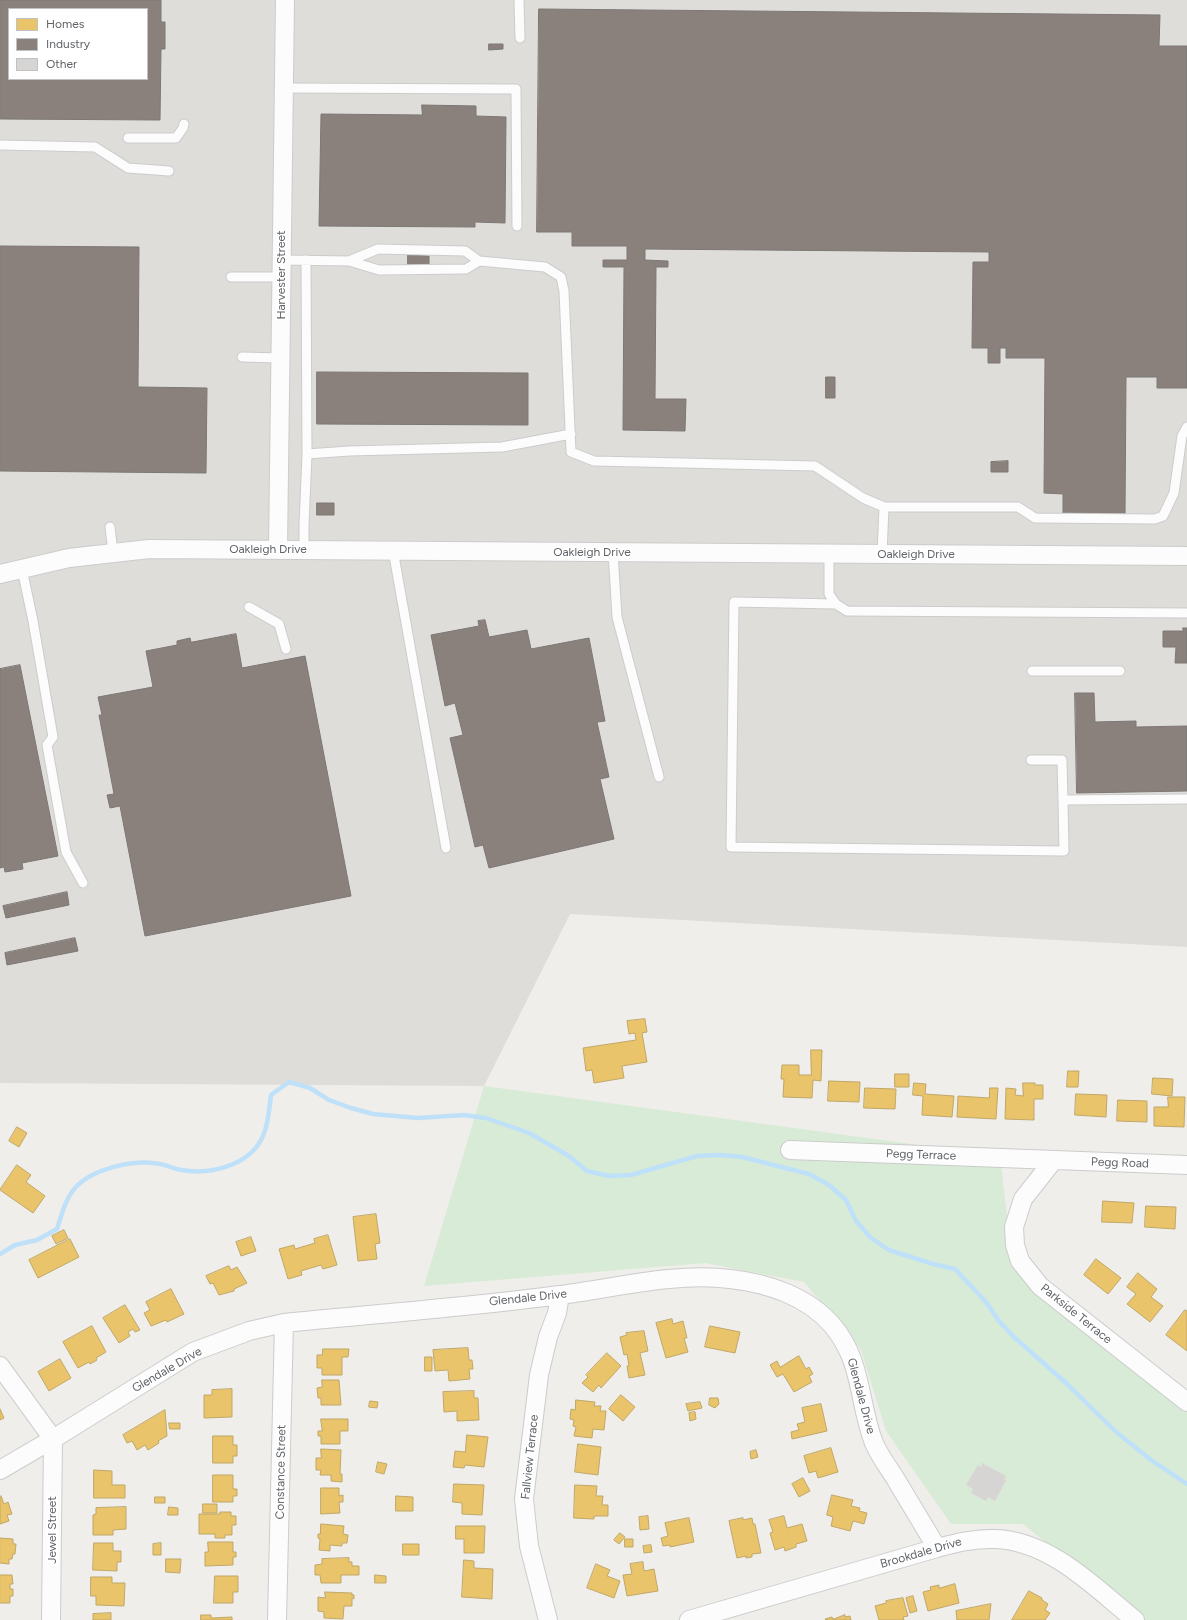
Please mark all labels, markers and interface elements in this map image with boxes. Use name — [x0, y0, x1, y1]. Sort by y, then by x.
legend — [8, 8, 148, 80]
text: Homes — [46, 17, 84, 31]
text: Industry — [46, 37, 90, 51]
text: Other — [46, 57, 77, 71]
street label: Harvester Street — [274, 230, 288, 320]
street label: Oakleigh Drive — [229, 542, 307, 556]
street label: Oakleigh Drive — [553, 545, 631, 559]
street label: Oakleigh Drive — [877, 547, 955, 561]
street label: Pegg Terrace — [886, 1147, 956, 1163]
street label: Pegg Road — [1091, 1155, 1149, 1171]
street label: Parkside Terrace — [1037, 1281, 1115, 1347]
street label: Glendale Drive — [488, 1287, 568, 1309]
street label: Glendale Drive — [130, 1344, 204, 1396]
street label: Glendale Drive — [844, 1356, 878, 1436]
street label: Fallview Terrace — [518, 1414, 542, 1500]
street label: Constance Street — [273, 1424, 289, 1520]
street label: Jewel Street — [45, 1496, 59, 1564]
street label: Brookdale Drive — [879, 1534, 963, 1572]

